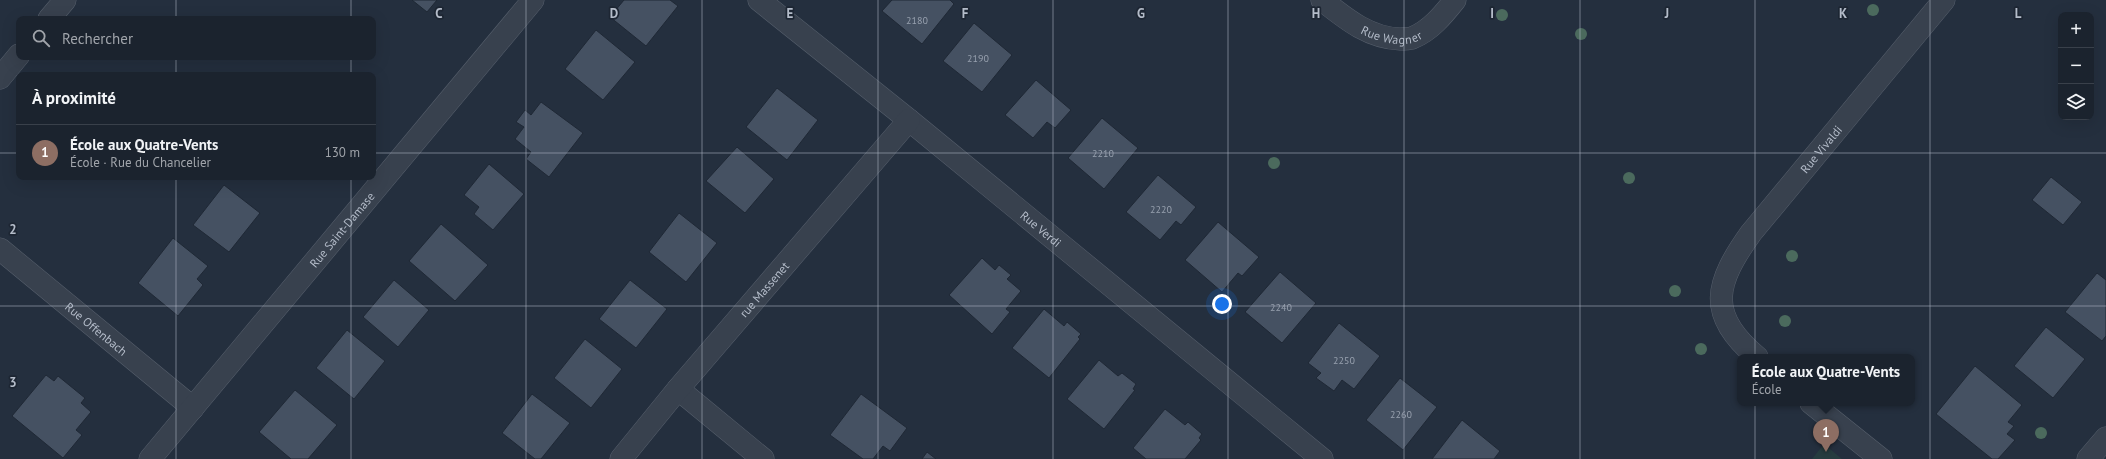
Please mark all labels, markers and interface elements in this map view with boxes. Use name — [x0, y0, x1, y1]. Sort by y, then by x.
text: C — [435, 5, 443, 22]
text: D — [610, 5, 618, 22]
text: E — [787, 5, 794, 22]
text: F — [962, 5, 969, 22]
text: G — [1137, 5, 1145, 22]
text: H — [1312, 5, 1320, 22]
text: I — [1490, 5, 1494, 22]
text: J — [1664, 5, 1669, 22]
text: K — [1839, 5, 1847, 22]
text: L — [2015, 5, 2022, 22]
map controls — [2058, 12, 2094, 120]
button: + — [2058, 12, 2094, 48]
house number: 2180 — [906, 14, 928, 27]
search box — [16, 16, 376, 60]
street label: Rue Wagner — [1359, 22, 1424, 47]
icon: search — [30, 27, 52, 49]
text: Rechercher — [62, 29, 133, 48]
button: − — [2058, 48, 2094, 84]
house number: 2190 — [967, 52, 989, 65]
button: layers — [2058, 84, 2094, 120]
text: À proximité — [32, 87, 116, 109]
street label: Rue Vivaldi — [1797, 122, 1845, 176]
text: École aux Quatre-Vents — [70, 135, 218, 154]
text: 1 — [41, 144, 49, 161]
text: 130 m — [325, 144, 360, 161]
house number: 2210 — [1092, 147, 1114, 160]
text: École · Rue du Chancelier — [70, 154, 211, 171]
street label: Rue Saint-Damase — [306, 189, 377, 270]
house number: 2220 — [1150, 203, 1172, 216]
street label: Rue Verdi — [1018, 207, 1065, 250]
text: 2 — [9, 221, 17, 238]
street label: rue Massenet — [736, 258, 792, 320]
your location — [1212, 294, 1232, 314]
street label: Rue Offenbach — [62, 299, 130, 358]
house number: 2240 — [1270, 301, 1292, 314]
house number: 2250 — [1333, 354, 1355, 367]
popup — [1737, 354, 1915, 406]
text: École aux Quatre-Vents — [1752, 362, 1900, 381]
text: 3 — [9, 374, 17, 391]
text: École — [1752, 381, 1782, 398]
house number: 2260 — [1390, 408, 1412, 421]
pin: 1 — [1813, 419, 1839, 452]

